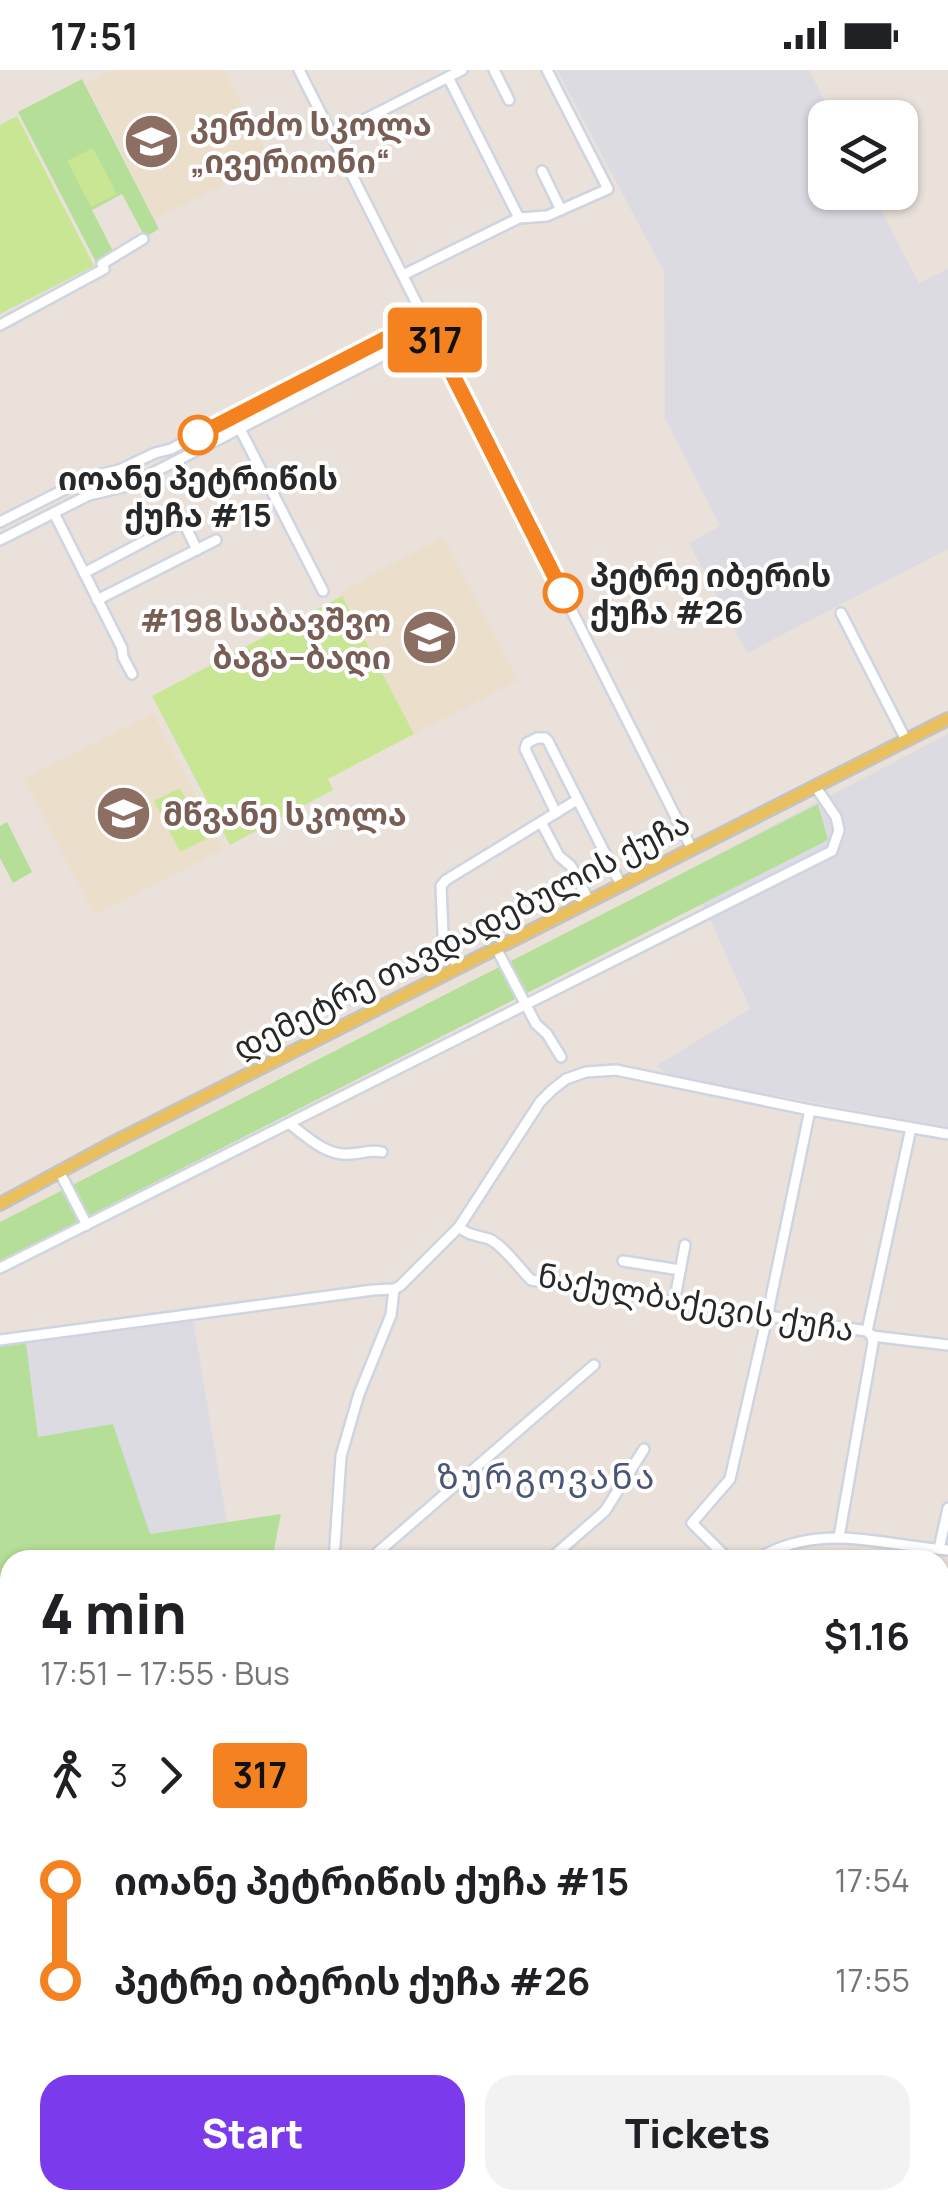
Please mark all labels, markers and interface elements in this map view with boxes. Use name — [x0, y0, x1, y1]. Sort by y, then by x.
text: 17:51 — [50, 9, 139, 61]
map controls — [808, 100, 918, 210]
button: layers — [808, 100, 918, 210]
place label: კერძო სკოლა „ივერიონი“ — [190, 102, 432, 183]
school or university icon: კერძო სკოლა „ივერიონი“ — [121, 112, 181, 172]
line badge: 317 — [378, 308, 492, 372]
text: 317 — [408, 316, 462, 364]
marker: იოანე პეტრიწის ქუჩა #15 — [179, 416, 217, 454]
place label: იოანე პეტრიწის ქუჩა #15 — [58, 456, 338, 537]
place label: პეტრე იბერის ქუჩა #26 — [590, 553, 831, 634]
marker: პეტრე იბერის ქუჩა #26 — [544, 574, 582, 612]
place label: #198 საბავშვო ბაგა–ბაღი — [140, 598, 391, 679]
school or university icon: #198 საბავშვო ბაგა–ბაღი — [400, 608, 460, 668]
school or university icon: მწვანე სკოლა — [94, 784, 154, 844]
place label: მწვანე სკოლა — [163, 792, 407, 836]
street label: დემეტრე თავდადებულის ქუჩა — [225, 800, 697, 1070]
street label: ნაქულბაქევის ქუჩა — [534, 1253, 858, 1351]
district label: ზურგოვანა — [437, 1452, 657, 1500]
text: 4 min — [40, 1575, 186, 1651]
text: $1.16 — [824, 1609, 910, 1661]
text: 17:51 – 17:55 · Bus — [40, 1651, 290, 1695]
icon: walk — [40, 1748, 95, 1803]
icon: forward — [143, 1748, 198, 1803]
text: 317 — [233, 1751, 287, 1799]
text: 3 — [110, 1753, 128, 1797]
text: იოანე პეტრიწის ქუჩა #15 — [114, 1854, 629, 1906]
text: 17:54 — [835, 1858, 910, 1902]
text: პეტრე იბერის ქუჩა #26 — [114, 1954, 590, 2006]
text: 17:55 — [835, 1958, 910, 2002]
button: Start — [40, 2075, 465, 2190]
button: Tickets — [485, 2075, 910, 2190]

